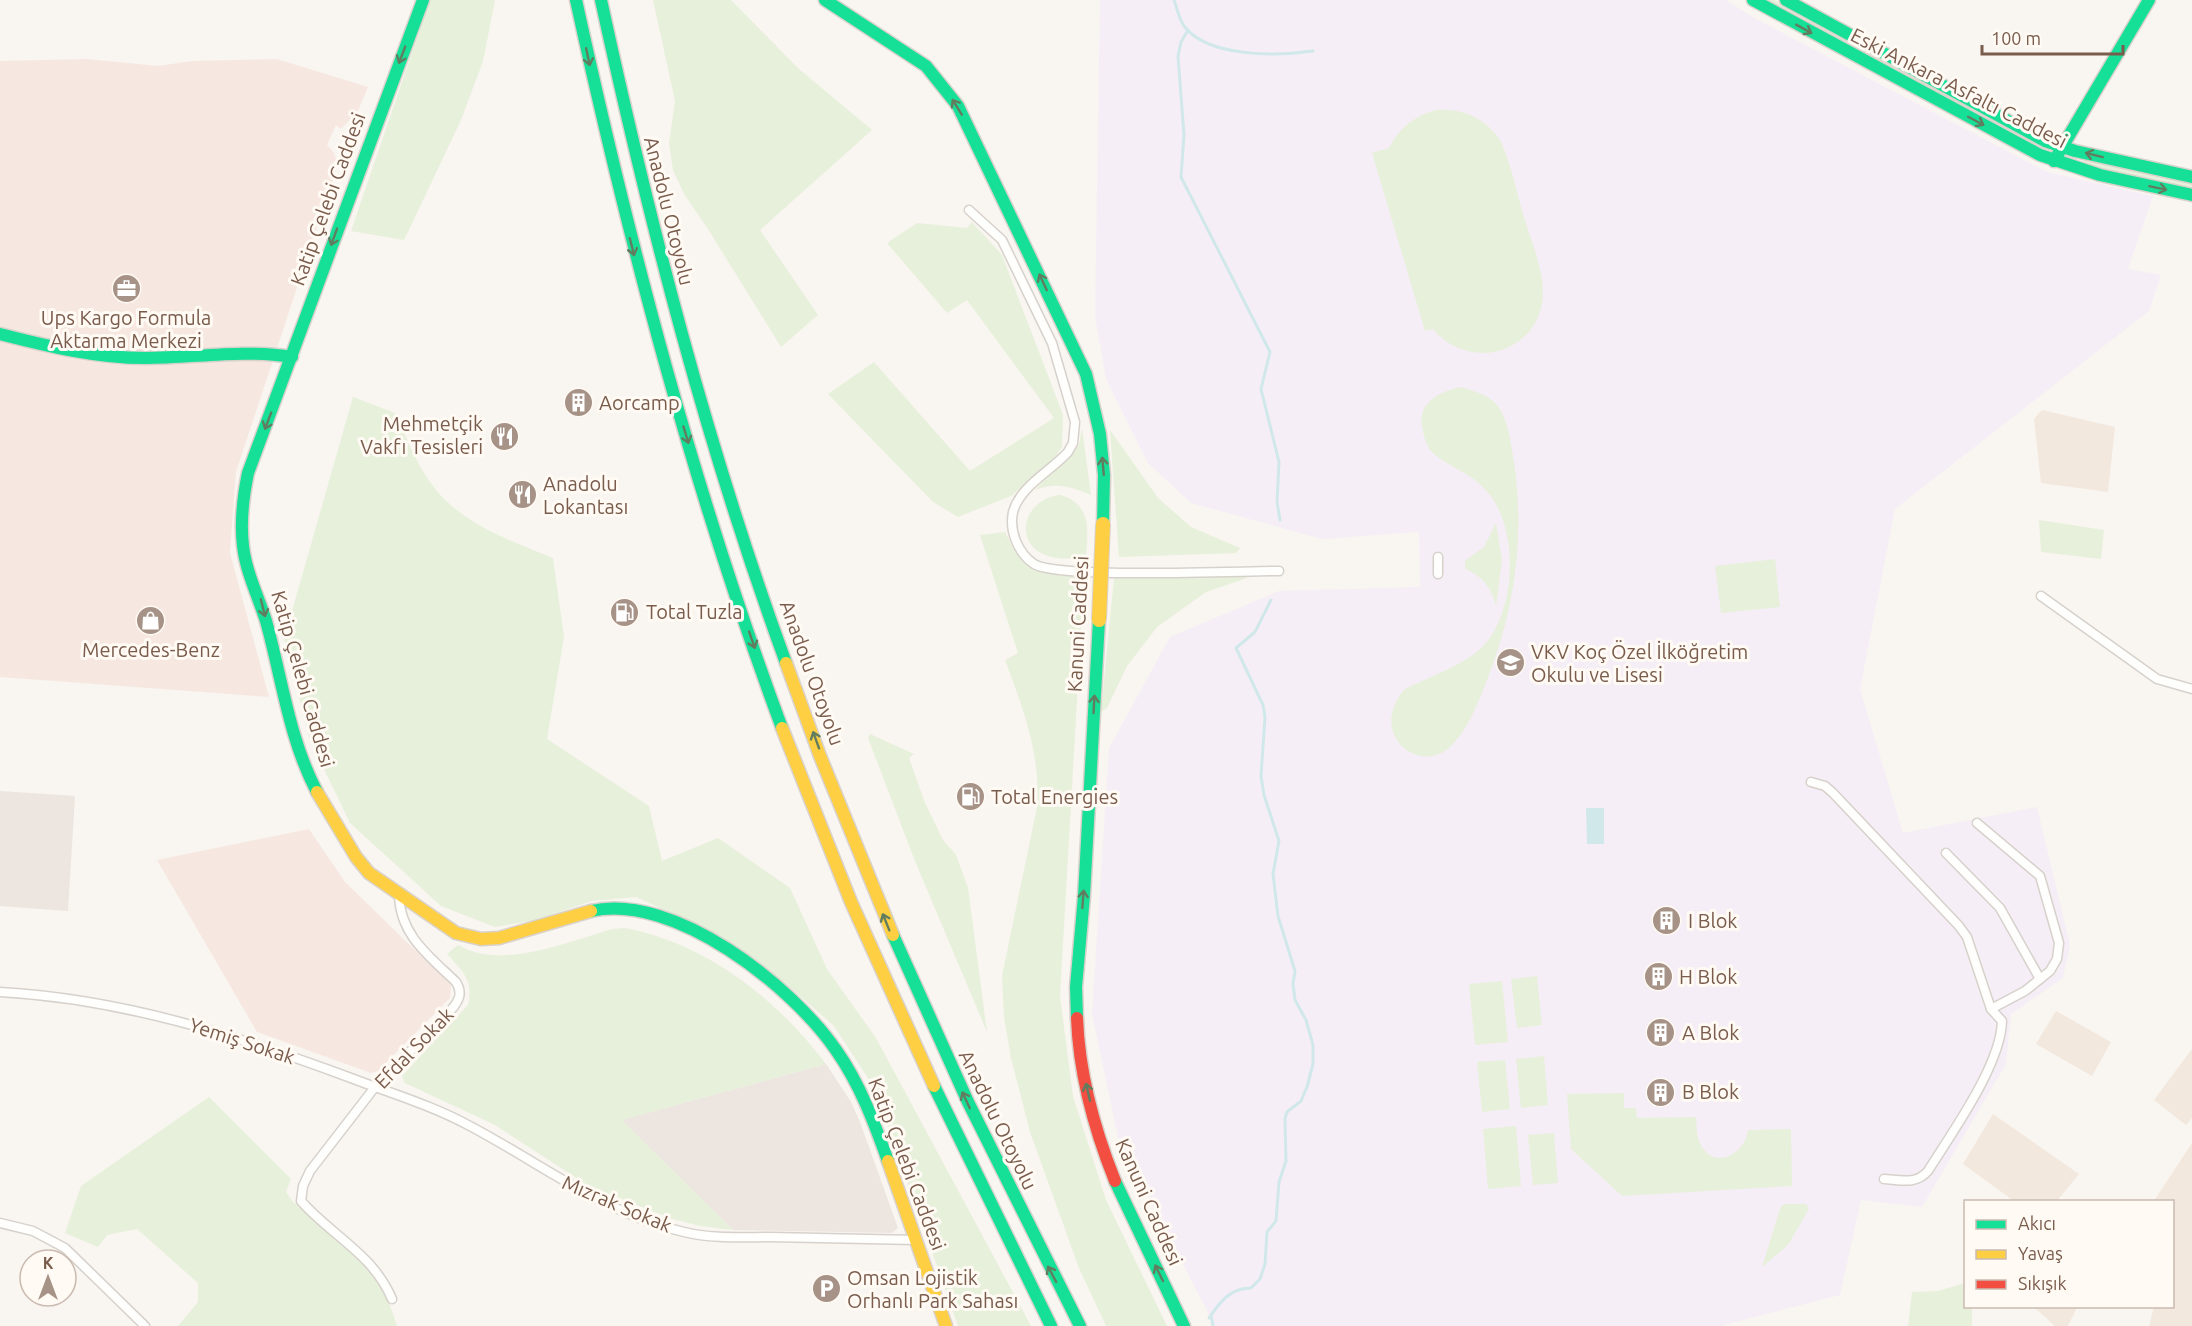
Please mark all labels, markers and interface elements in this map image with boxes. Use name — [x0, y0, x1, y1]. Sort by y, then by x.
scale bar — [1982, 18, 2123, 56]
one-way arrow — [1795, 23, 1812, 35]
street label: Eski Ankara Asfaltı Caddesi — [1847, 23, 2071, 152]
text: 100 m — [1991, 28, 2041, 48]
one-way arrow — [396, 45, 407, 63]
one-way arrow — [583, 47, 595, 66]
one-way arrow — [951, 99, 963, 116]
street label: Katip Çelebi Caddesi — [285, 109, 370, 289]
one-way arrow — [1966, 116, 1984, 127]
street label: Anadolu Otoyolu — [640, 134, 699, 288]
one-way arrow — [2085, 149, 2104, 161]
one-way arrow — [2148, 182, 2167, 194]
one-way arrow — [327, 227, 338, 246]
one-way arrow — [627, 237, 639, 256]
office icon: Ups Kargo Formula Aktarma Merkezi — [110, 272, 142, 304]
one-way arrow — [1037, 273, 1049, 291]
place label: Ups Kargo Formula Aktarma Merkezi — [41, 306, 211, 352]
building icon: Aorcamp — [562, 387, 594, 419]
place label: Aorcamp — [599, 391, 680, 414]
one-way arrow — [262, 411, 273, 430]
place label: Mehmetçik Vakfı Tesisleri — [360, 412, 483, 458]
restaurant icon: Mehmetçik Vakfı Tesisleri — [488, 420, 520, 452]
one-way arrow — [681, 425, 692, 444]
one-way arrow — [1097, 456, 1108, 476]
place label: Anadolu Lokantası — [543, 472, 628, 518]
restaurant icon: Anadolu Lokantası — [506, 479, 538, 511]
street label: Kanuni Caddesi — [1062, 555, 1093, 693]
street label: Katip Çelebi Caddesi — [267, 588, 340, 770]
fuel station icon: Total Tuzla — [609, 596, 641, 628]
street label: Anadolu Otoyolu — [776, 597, 849, 748]
one-way arrow — [258, 598, 269, 617]
place label: Total Tuzla — [646, 600, 743, 623]
shop icon: Mercedes-Benz — [135, 604, 167, 636]
one-way arrow — [748, 630, 759, 649]
place label: Mercedes-Benz — [82, 638, 220, 661]
place label: VKV Koç Özel İlköğretim Okulu ve Lisesi — [1531, 640, 1748, 686]
school or university icon: VKV Koç Özel İlköğretim Okulu ve Lisesi — [1494, 647, 1526, 679]
one-way arrow — [1088, 695, 1099, 715]
one-way arrow — [809, 731, 820, 750]
fuel station icon: Total Energies — [954, 781, 986, 813]
place label: Total Energies — [991, 785, 1118, 808]
one-way arrow — [1078, 889, 1089, 909]
building icon: I Blok — [1651, 905, 1683, 937]
place label: I Blok — [1688, 909, 1737, 932]
one-way arrow — [880, 913, 891, 931]
building icon: H Blok — [1642, 961, 1674, 993]
place label: H Blok — [1679, 965, 1737, 988]
street label: Efdal Sokak — [370, 1003, 458, 1093]
street label: Yemiş Sokak — [186, 1013, 298, 1068]
building icon: A Blok — [1645, 1017, 1677, 1049]
place label: A Blok — [1682, 1021, 1739, 1044]
street label: Anadolu Otoyolu — [955, 1046, 1042, 1193]
street label: Katip Çelebi Caddesi — [864, 1074, 951, 1253]
building icon: B Blok — [1645, 1076, 1677, 1108]
place label: B Blok — [1682, 1080, 1739, 1103]
one-way arrow — [1082, 1083, 1094, 1102]
one-way arrow — [959, 1091, 971, 1109]
street label: Kanuni Caddesi — [1111, 1135, 1188, 1269]
street label: Mızrak Sokak — [559, 1170, 675, 1237]
legend — [1964, 1200, 2174, 1308]
text: Akıcı — [2018, 1213, 2056, 1233]
text: Yavaş — [2018, 1243, 2063, 1263]
north arrow — [18, 1248, 78, 1308]
text: K — [43, 1254, 54, 1272]
one-way arrow — [1152, 1265, 1164, 1283]
place label: Omsan Lojistik Orhanlı Park Sahası — [847, 1266, 1018, 1312]
one-way arrow — [1046, 1266, 1057, 1284]
parking icon: Omsan Lojistik Orhanlı Park Sahası — [810, 1273, 842, 1305]
text: Sıkışık — [2018, 1273, 2067, 1293]

